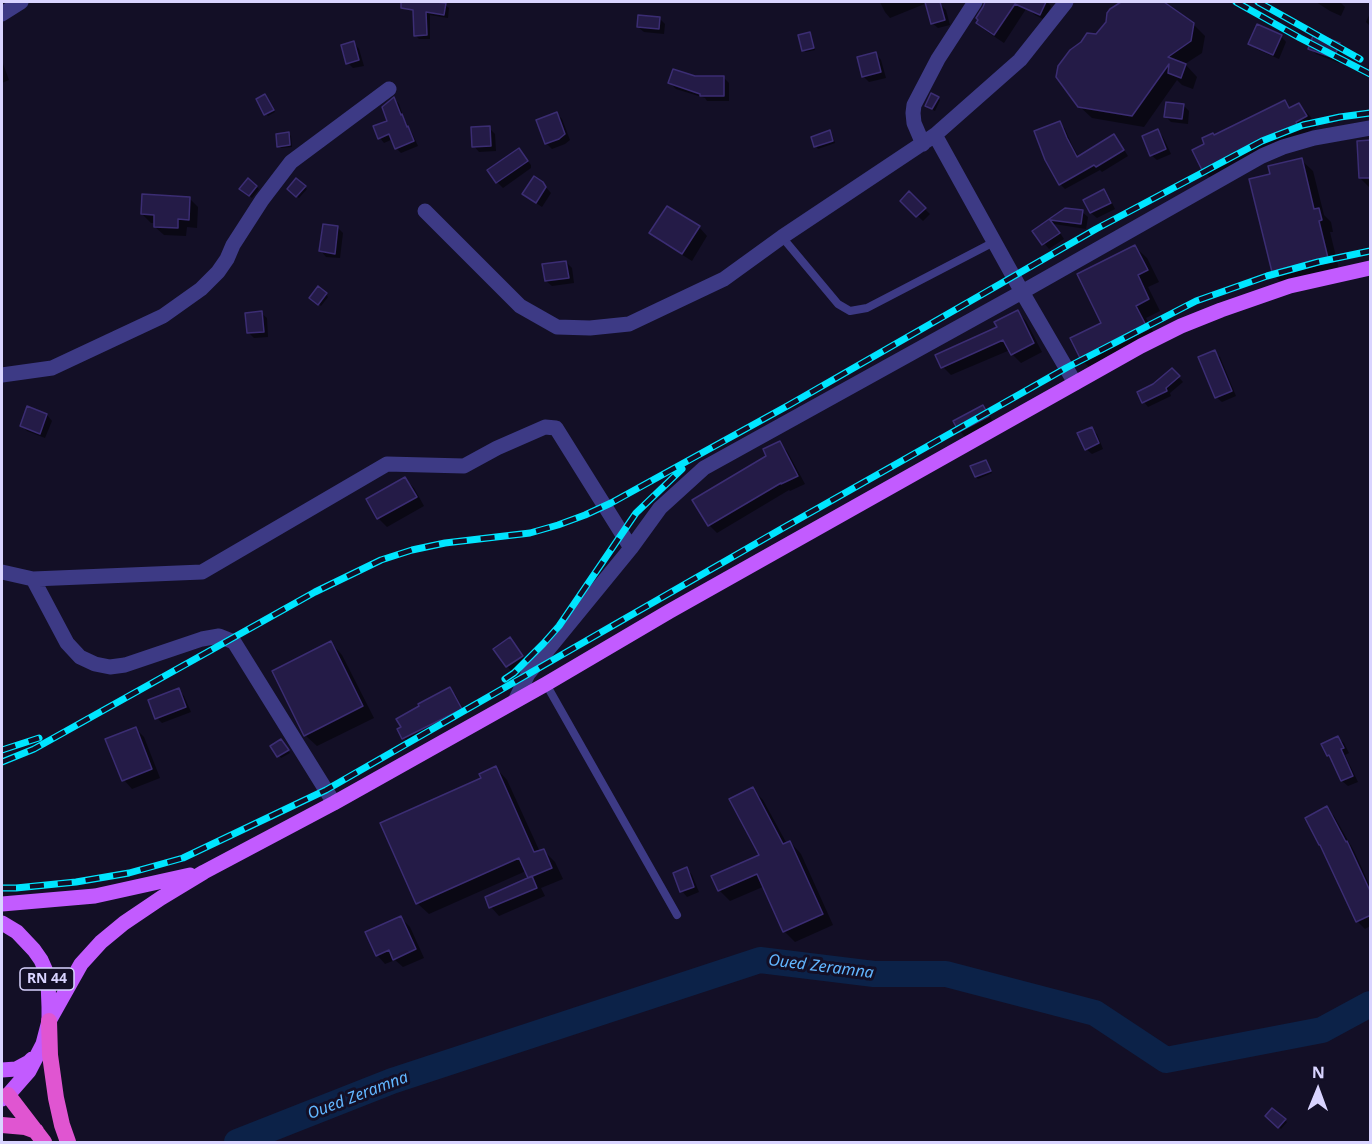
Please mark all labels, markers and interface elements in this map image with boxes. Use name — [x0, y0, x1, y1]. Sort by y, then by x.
water label: Oued Zeramna — [767, 951, 875, 983]
road number: RN 44 — [20, 968, 74, 990]
north arrow — [1288, 1060, 1348, 1120]
text: N — [1312, 1061, 1325, 1083]
water label: Oued Zeramna — [305, 1068, 411, 1124]

